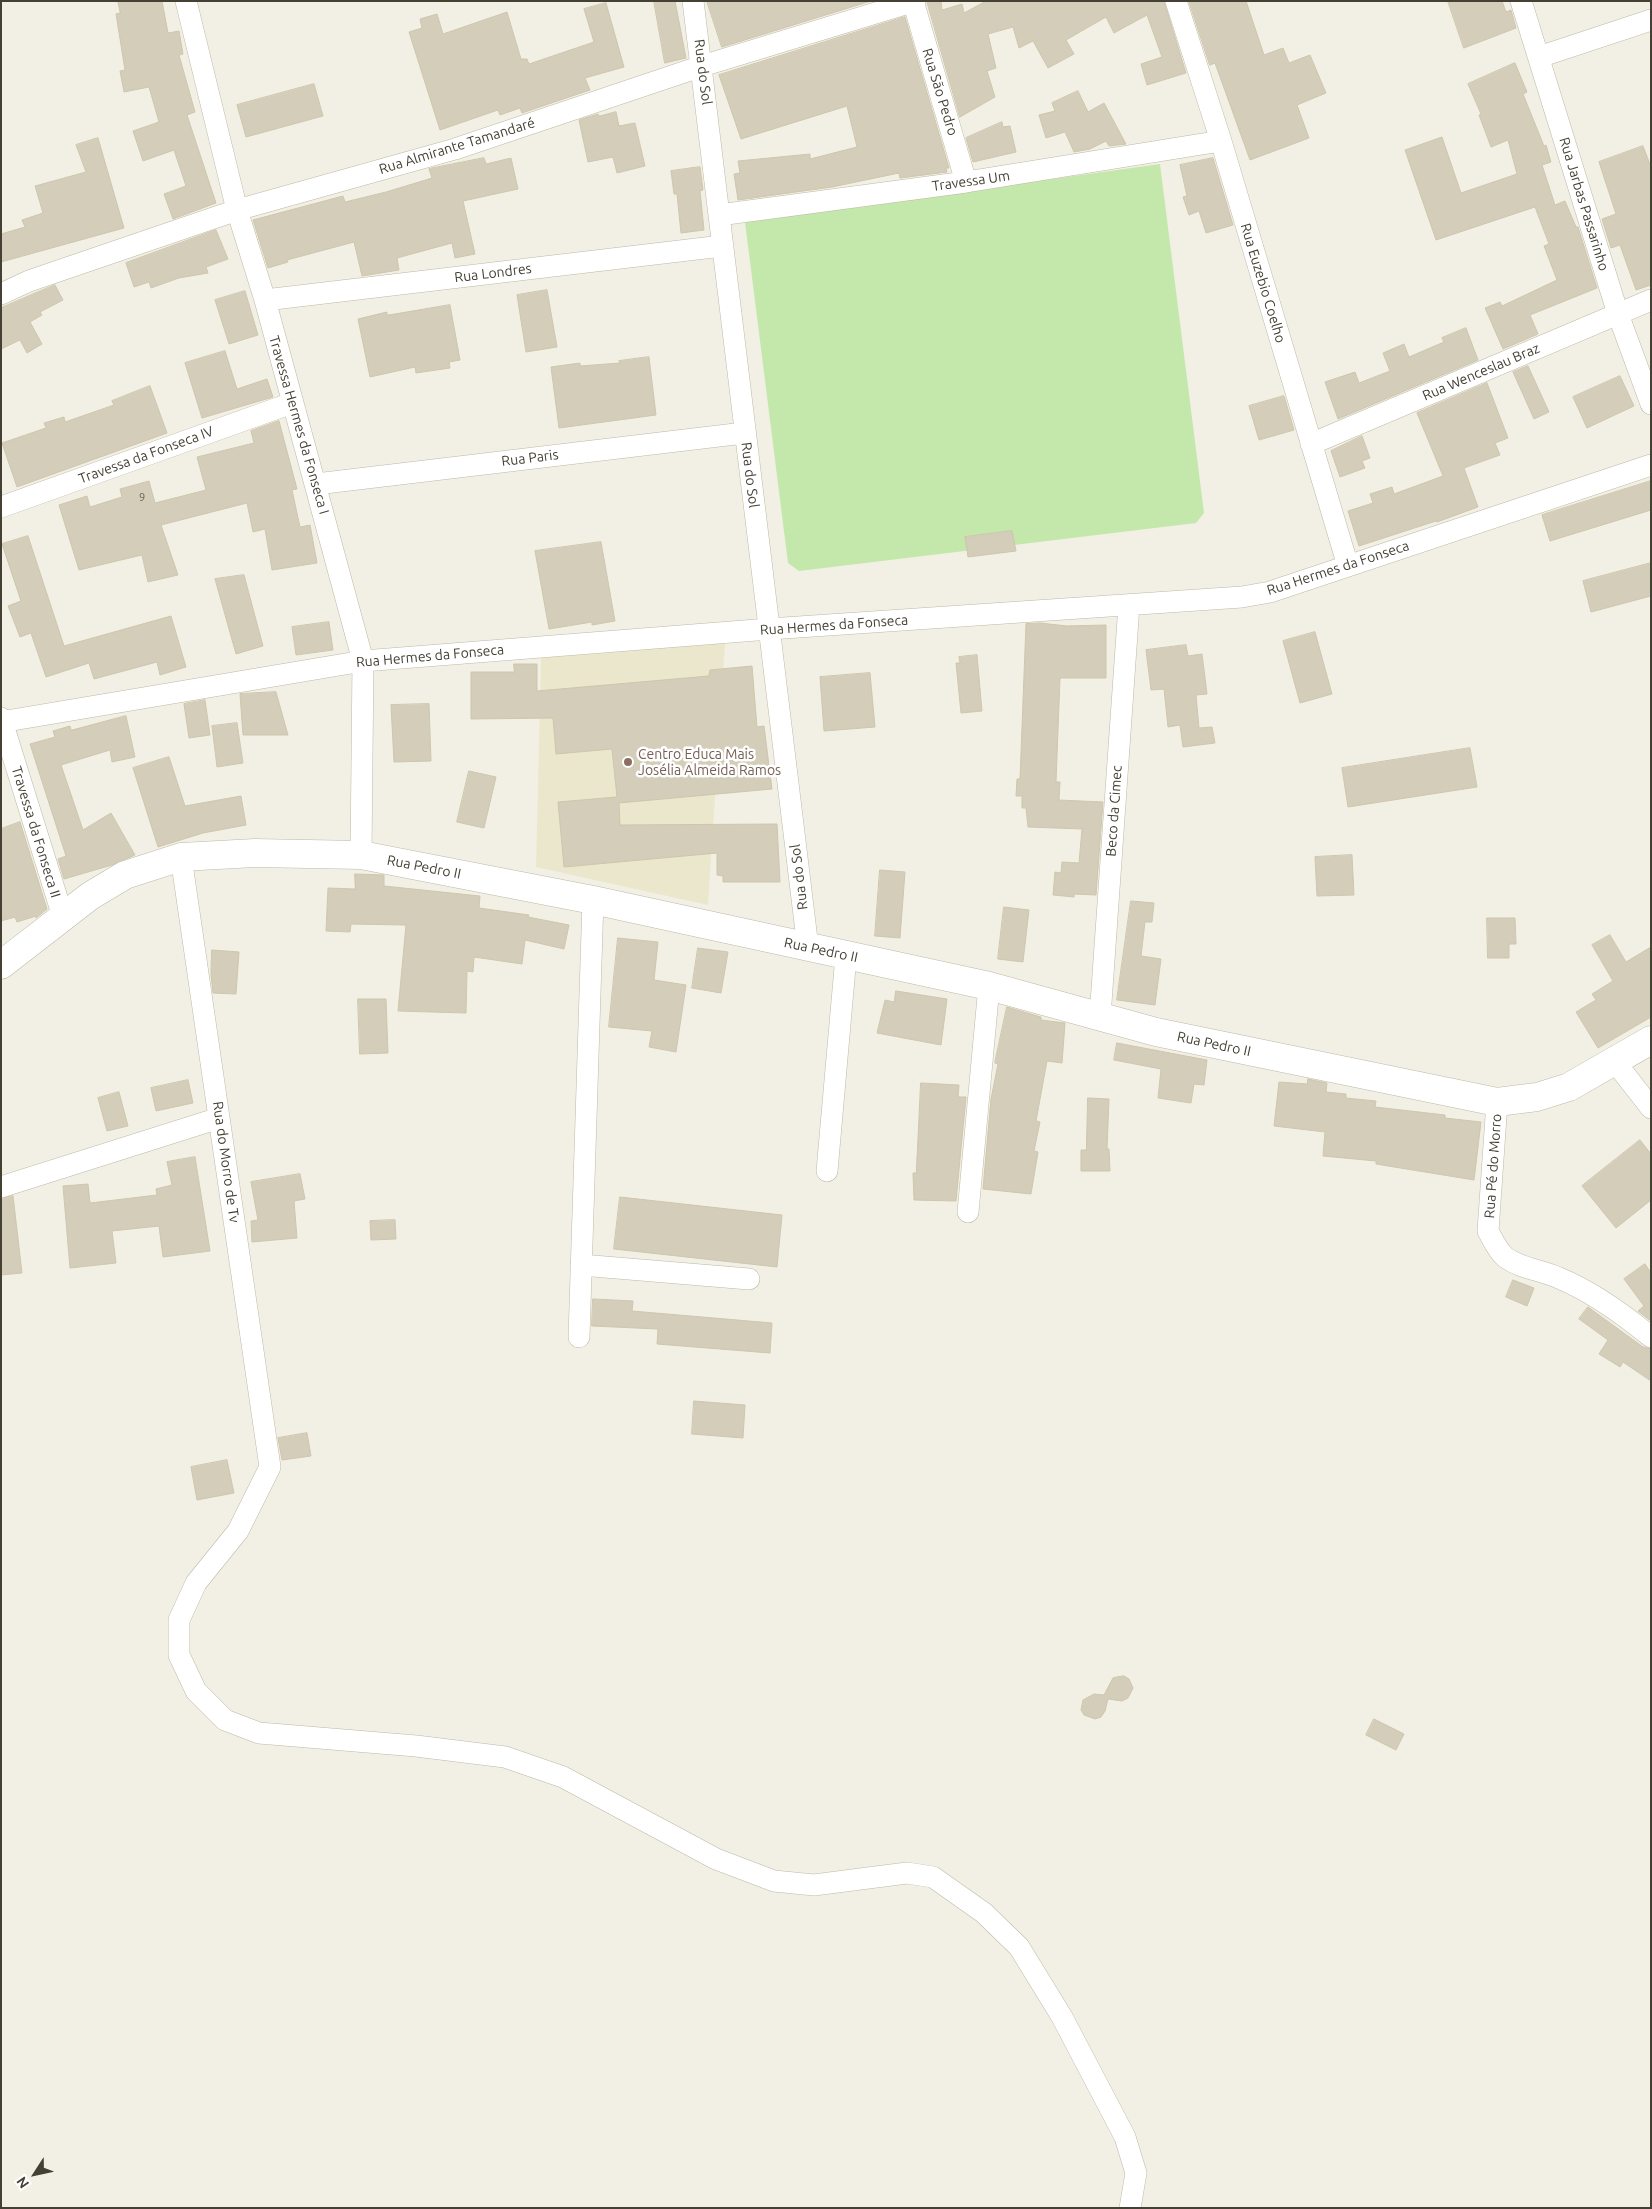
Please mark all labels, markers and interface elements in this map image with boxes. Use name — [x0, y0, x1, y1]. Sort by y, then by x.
street label: Rua do Sol — [691, 38, 715, 106]
street label: Rua São Pedro — [919, 46, 961, 138]
street label: Rua Almirante Tamandaré — [377, 114, 537, 178]
street label: Rua Jarbas Passarinho — [1556, 135, 1612, 273]
street label: Travessa Um — [931, 167, 1011, 195]
street label: Rua Euzebio Coelho — [1237, 221, 1289, 345]
street label: Rua Londres — [453, 260, 533, 286]
street label: Travessa Hermes da Fonseca I — [265, 334, 333, 516]
street label: Rua Wenceslau Braz — [1420, 340, 1542, 404]
street label: Travessa da Fonseca IV — [76, 423, 216, 487]
street label: Rua do Sol — [738, 441, 762, 509]
street label: Rua Paris — [501, 446, 559, 470]
house number: 9 — [139, 490, 145, 504]
street label: Rua Hermes da Fonseca — [1265, 537, 1411, 599]
street label: Rua Hermes da Fonseca — [759, 611, 909, 639]
street label: Rua Hermes da Fonseca — [355, 641, 505, 671]
place label: Centro Educa Mais Josélia Almeida Ramos — [638, 746, 781, 779]
marker: Centro Educa Mais Josélia Almeida Ramos — [622, 756, 634, 768]
street label: Travessa da Fonseca II — [8, 764, 64, 900]
street label: Beco da Cimec — [1102, 765, 1126, 857]
street label: Rua do Sol — [787, 843, 811, 911]
street label: Rua Pedro II — [386, 852, 462, 882]
street label: Rua Pedro II — [783, 934, 859, 966]
street label: Rua Pedro II — [1176, 1028, 1252, 1060]
street label: Rua do Morro de Tv — [209, 1100, 243, 1224]
street label: Rua Pé do Morro — [1481, 1113, 1505, 1219]
north arrow — [10, 2149, 60, 2199]
text: N — [13, 2174, 32, 2191]

